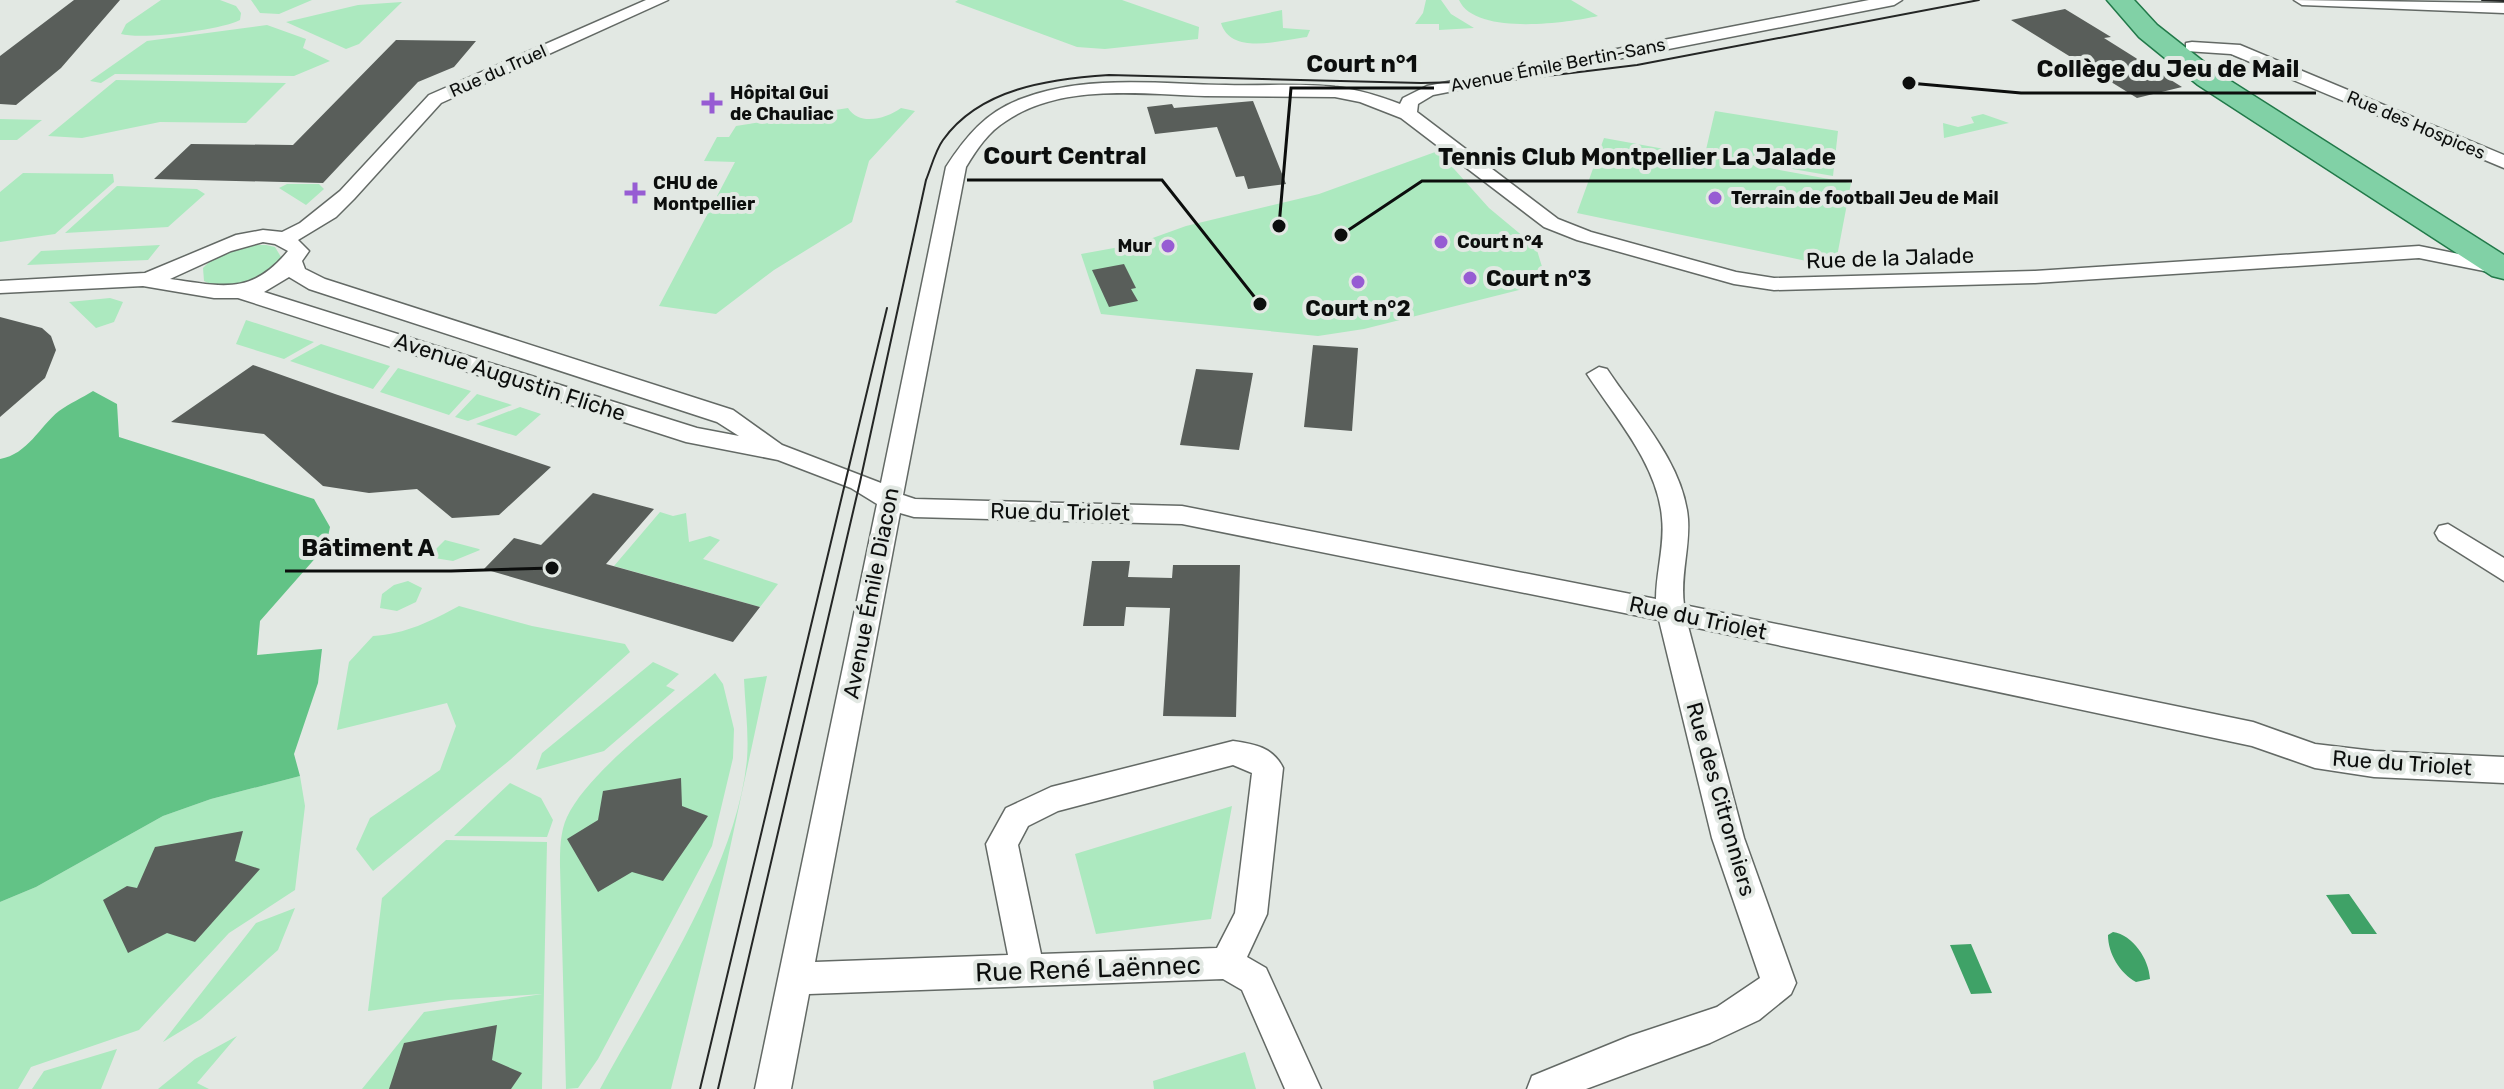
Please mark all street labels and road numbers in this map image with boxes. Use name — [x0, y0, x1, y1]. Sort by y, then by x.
street label: Avenue Émile Bertin-Sans — [1449, 33, 1667, 97]
street label: Rue du Truel — [446, 40, 550, 102]
street label: Rue des Hospices — [2344, 86, 2488, 164]
street label: Rue de la Jalade — [1806, 242, 1974, 274]
street label: Avenue Augustin Fliche — [391, 327, 629, 427]
street label: Avenue Émile Diacon — [837, 485, 905, 701]
street label: Rue du Triolet — [990, 497, 1131, 527]
street label: Rue du Triolet — [1627, 590, 1770, 646]
street label: Rue des Citronniers — [1680, 699, 1762, 899]
street label: Rue du Triolet — [2331, 745, 2473, 781]
street label: Rue René Laënnec — [975, 950, 1201, 988]

